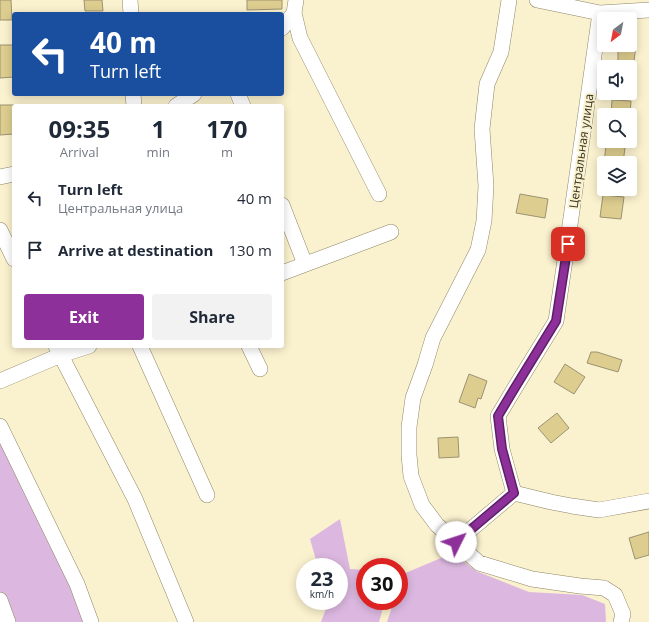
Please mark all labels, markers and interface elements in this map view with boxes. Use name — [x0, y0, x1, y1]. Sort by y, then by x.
north arrow — [597, 12, 637, 52]
map controls — [597, 12, 637, 196]
text: 40 m — [90, 23, 157, 61]
icon: left — [24, 28, 76, 80]
text: Turn left — [90, 59, 161, 83]
button: sound — [597, 60, 637, 100]
street label: Центральная улица — [565, 93, 597, 209]
button: search — [597, 108, 637, 148]
text: 09:35 — [48, 112, 110, 145]
text: 1 — [151, 112, 165, 145]
text: 170 — [206, 112, 248, 145]
text: Arrival — [60, 143, 99, 161]
text: min — [147, 143, 170, 161]
text: m — [221, 143, 233, 161]
button: layers — [597, 156, 637, 196]
text: Turn left — [58, 179, 123, 199]
icon: left — [24, 187, 46, 209]
text: 40 m — [237, 188, 272, 208]
text: Центральная улица — [58, 199, 183, 217]
pin — [551, 227, 585, 261]
icon: arrive — [557, 233, 579, 255]
icon: arrive — [24, 239, 46, 261]
text: Arrive at destination — [58, 240, 213, 260]
text: 130 m — [228, 240, 272, 260]
button: Exit — [24, 294, 144, 340]
button: Share — [152, 294, 272, 340]
position arrow — [435, 521, 477, 563]
speed limit sign: 30 — [356, 558, 408, 610]
text: 23 — [311, 565, 333, 592]
text: km/h — [310, 587, 334, 601]

